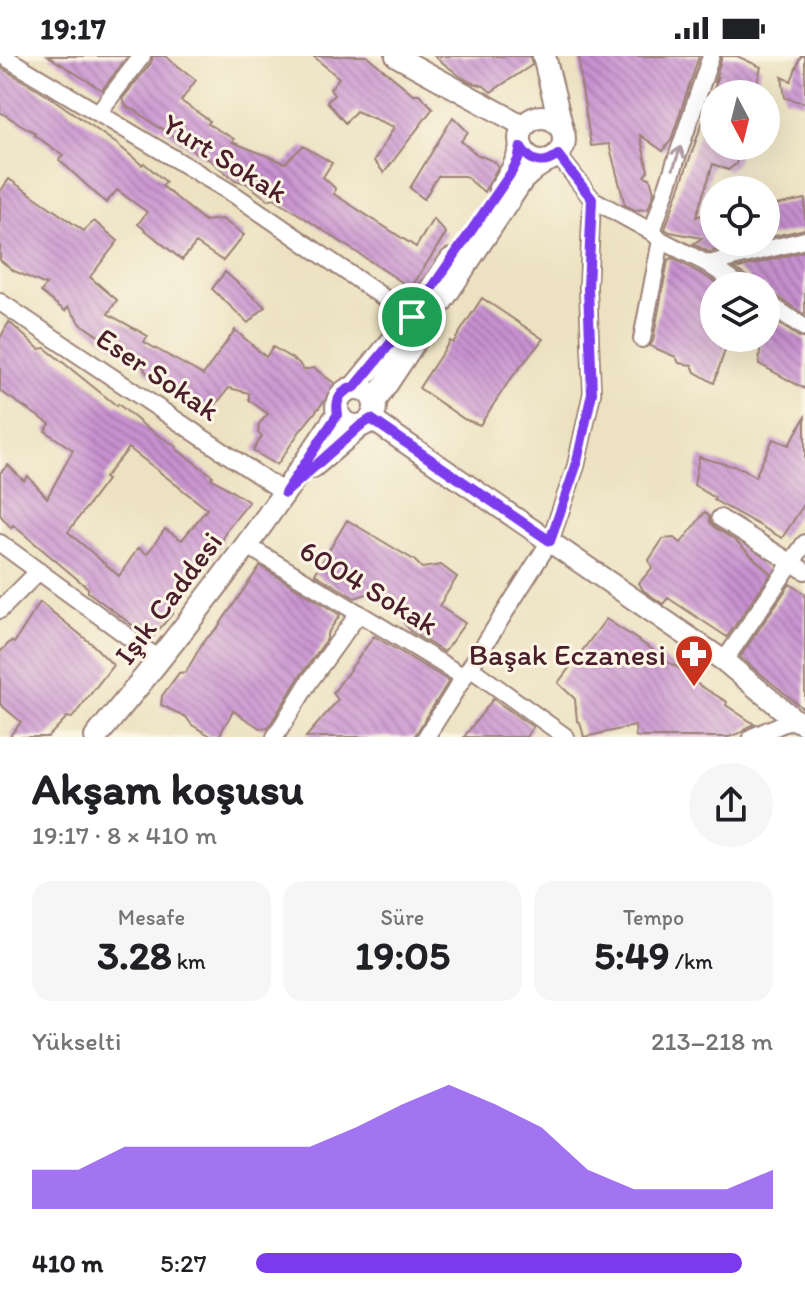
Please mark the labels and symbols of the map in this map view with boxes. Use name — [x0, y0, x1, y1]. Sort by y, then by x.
north arrow — [700, 80, 780, 160]
street label: Yurt Sokak — [155, 105, 295, 211]
one-way arrow — [670, 146, 685, 171]
pin — [378, 283, 446, 351]
street label: Eser Sokak — [89, 319, 227, 429]
street label: Işık Caddesi — [106, 524, 230, 672]
street label: 6004 Sokak — [293, 531, 445, 643]
pharmacy icon: Başak Eczanesi — [673, 633, 715, 688]
place label: Başak Eczanesi — [469, 636, 666, 673]

